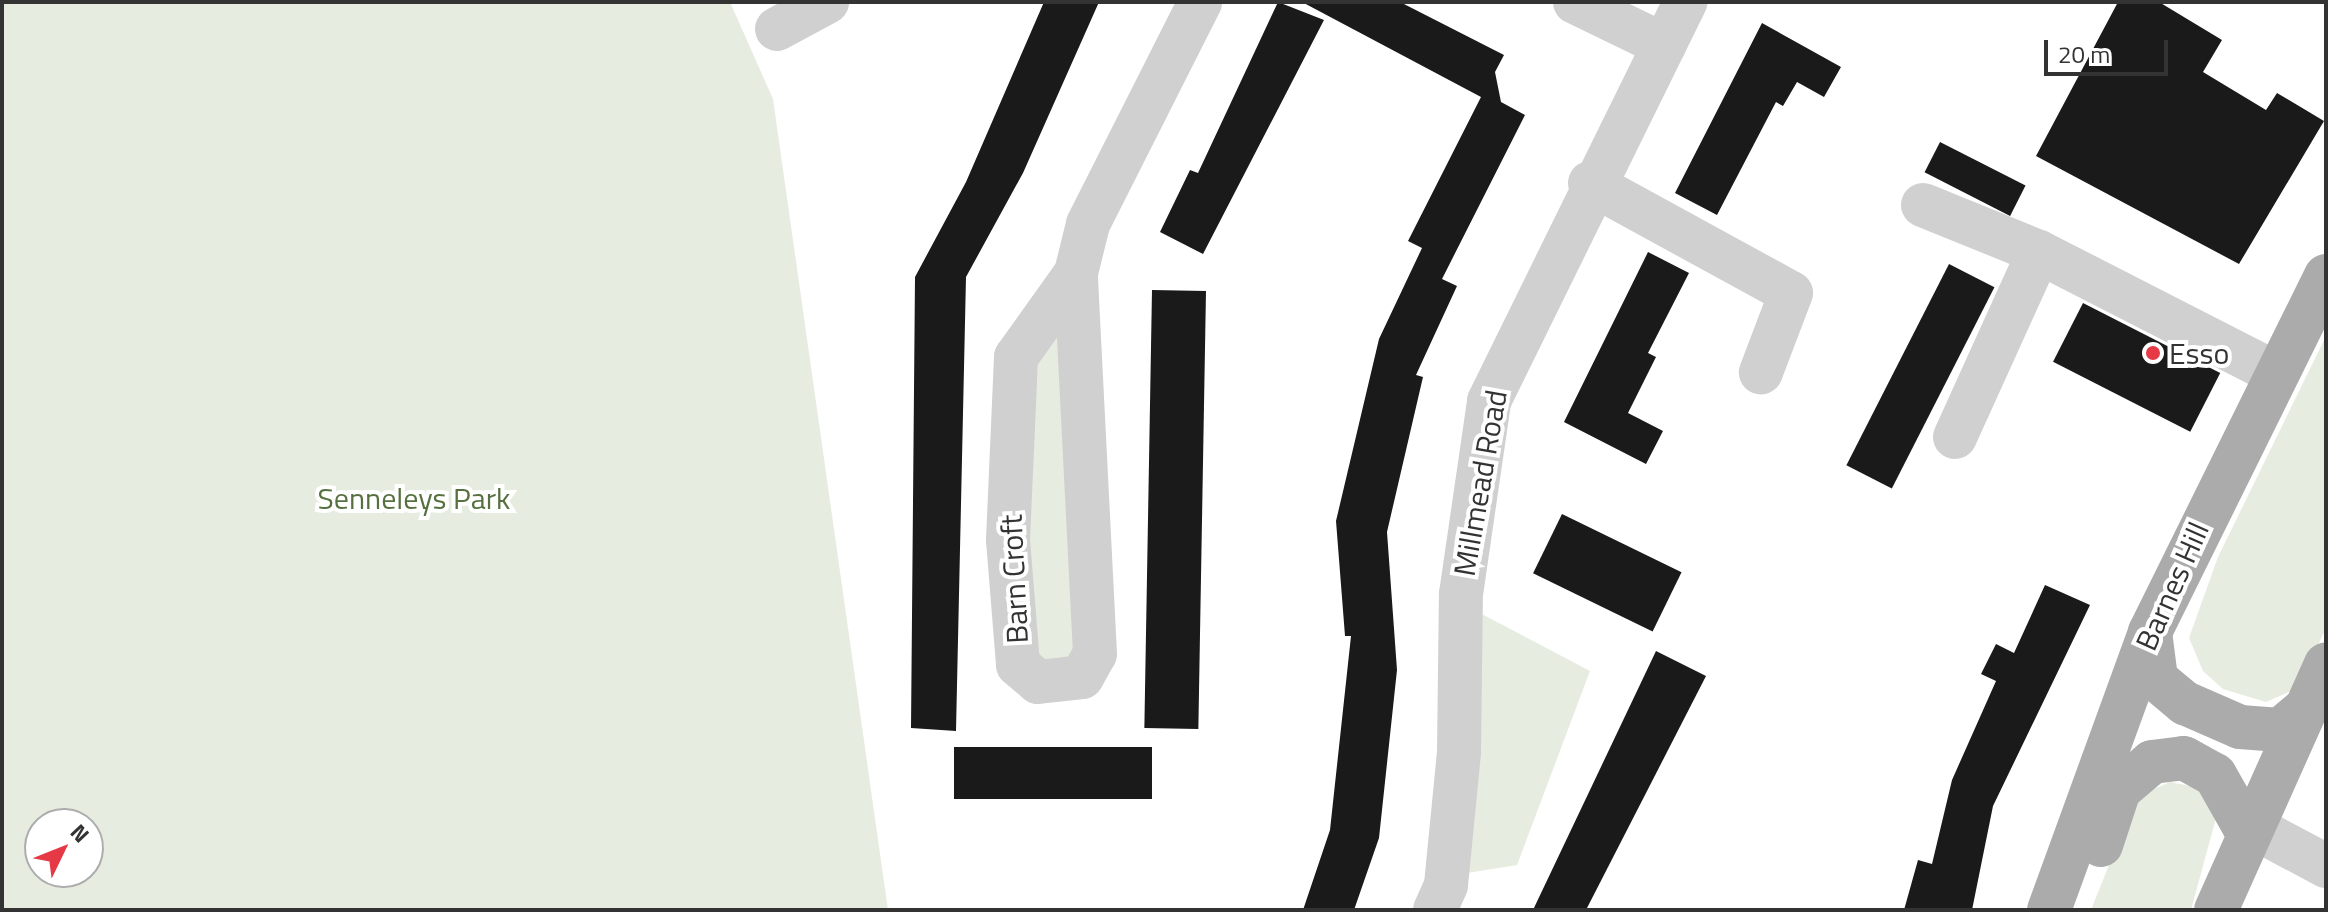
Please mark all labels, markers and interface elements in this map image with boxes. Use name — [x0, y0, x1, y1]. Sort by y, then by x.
scale bar — [2048, 24, 2172, 74]
text: 20 m — [2058, 36, 2110, 72]
place label: Esso — [2169, 335, 2229, 371]
marker: Esso — [2144, 344, 2162, 362]
street label: Millmead Road — [1446, 387, 1514, 579]
park label: Senneleys Park — [318, 480, 510, 516]
street label: Barn Croft — [993, 514, 1035, 644]
street label: Barnes Hill — [2128, 516, 2216, 656]
north arrow — [24, 808, 104, 888]
text: N — [62, 816, 98, 850]

